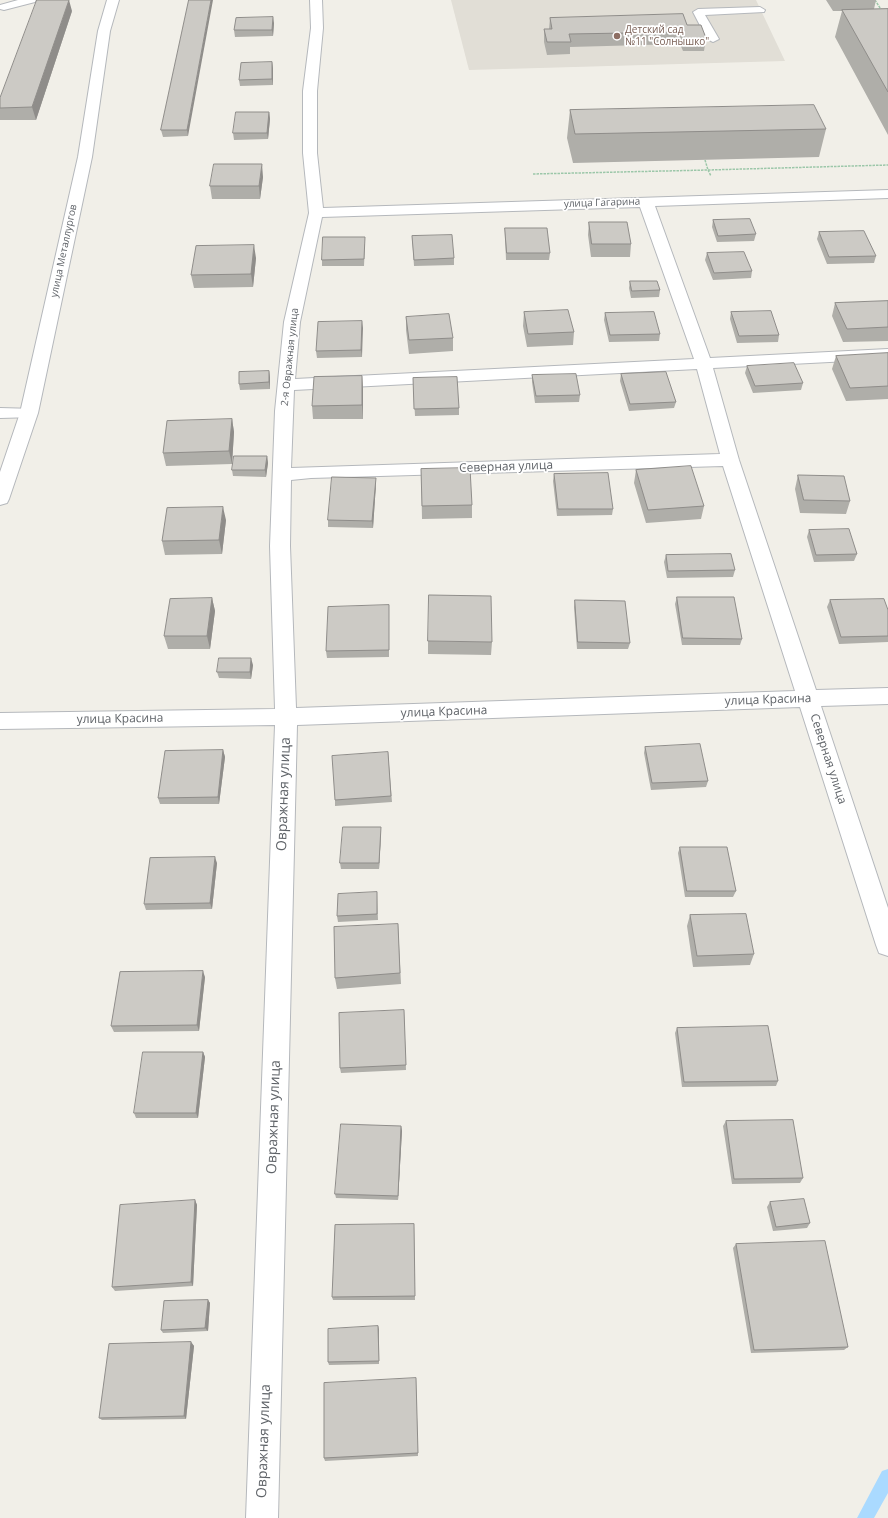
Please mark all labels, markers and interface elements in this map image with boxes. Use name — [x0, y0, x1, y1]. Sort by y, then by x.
place label: Детский сад №11 "Солнышко" — [625, 24, 709, 48]
marker: Детский сад №11 "Солнышко" — [612, 31, 622, 41]
street label: улица Гагарина — [564, 196, 640, 210]
street label: улица Металлургов — [48, 203, 80, 299]
street label: 2-я Овражная улица — [279, 307, 301, 407]
street label: Северная улица — [459, 458, 553, 476]
street label: улица Красина — [724, 691, 812, 709]
street label: улица Красина — [400, 703, 488, 721]
street label: улица Красина — [76, 711, 164, 727]
street label: Северная улица — [807, 712, 849, 806]
street label: Овражная улица — [274, 737, 294, 851]
street label: Овражная улица — [264, 1060, 284, 1174]
street label: Овражная улица — [254, 1384, 274, 1498]

